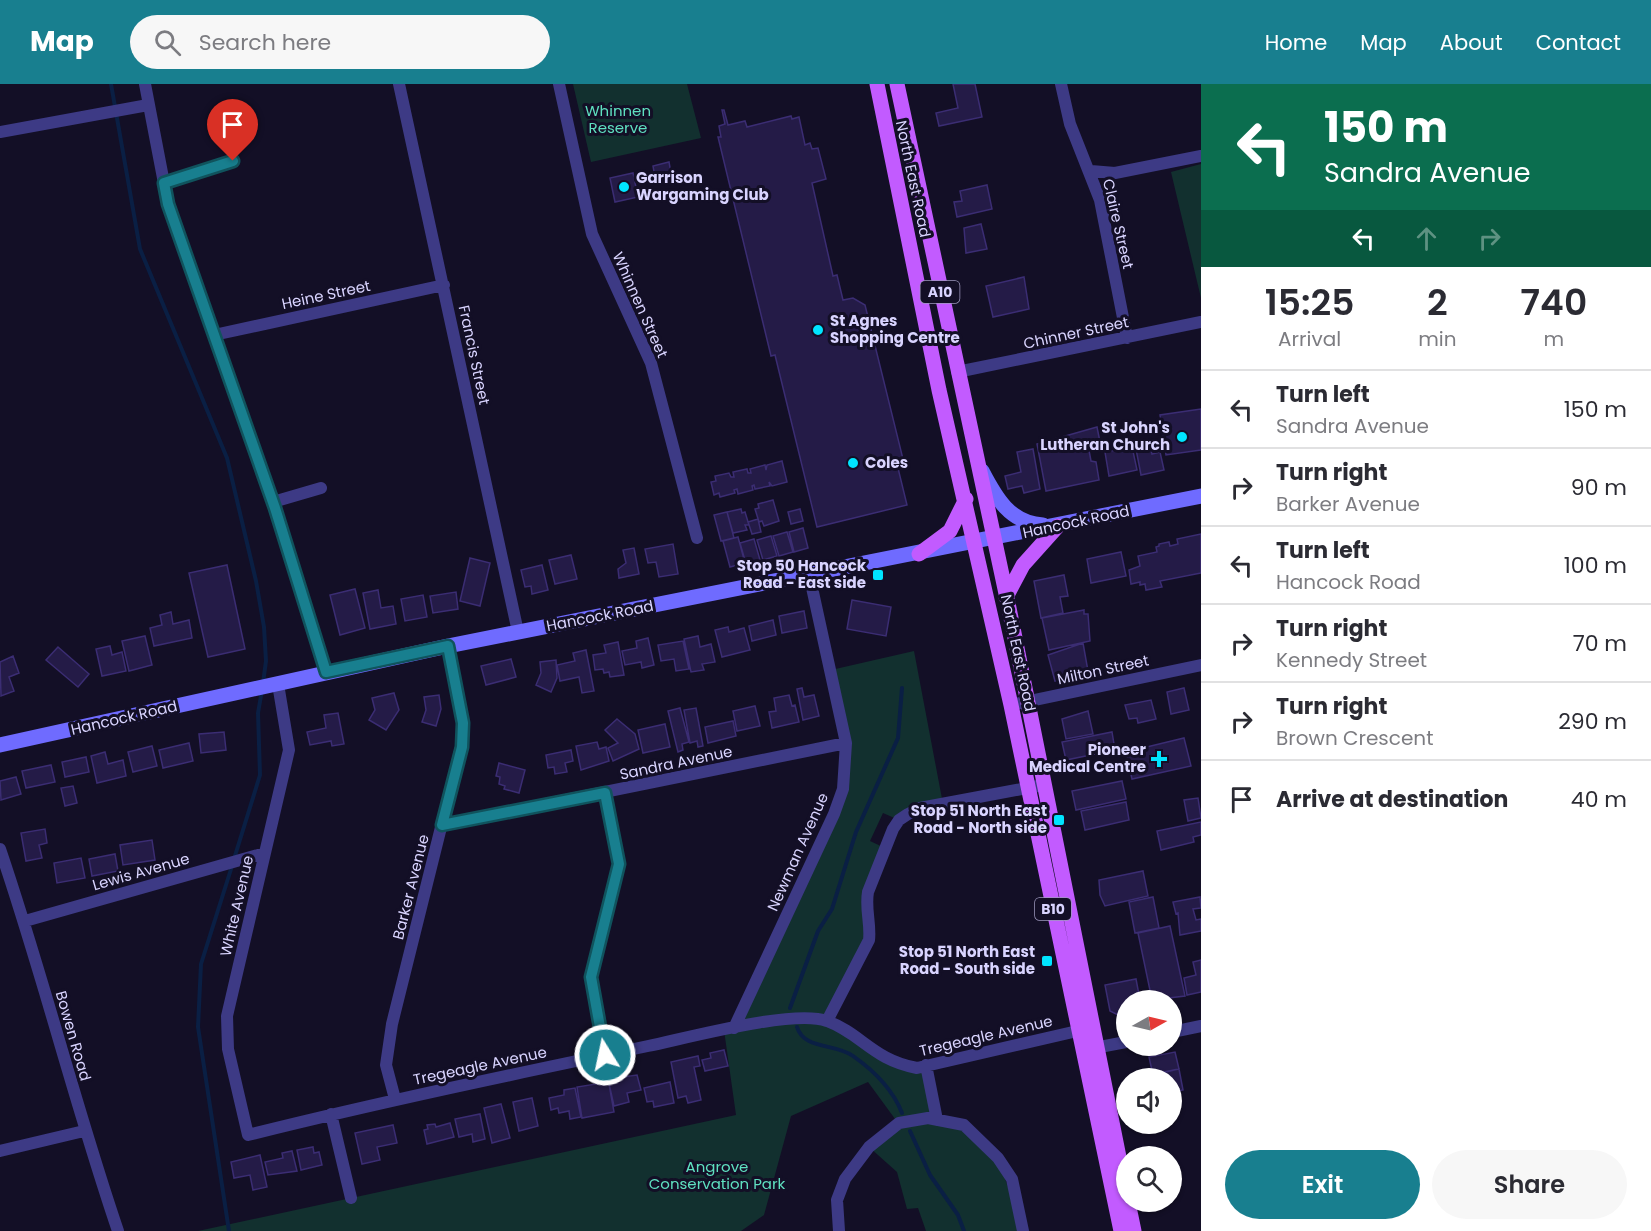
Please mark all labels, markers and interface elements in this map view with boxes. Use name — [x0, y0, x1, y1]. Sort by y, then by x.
search box — [130, 15, 550, 69]
text: Map — [30, 22, 94, 61]
icon: search — [151, 26, 184, 59]
text: Search here — [199, 27, 331, 58]
text: Home — [1265, 28, 1327, 57]
text: Map — [1360, 28, 1407, 57]
text: About — [1440, 28, 1503, 57]
text: Contact — [1536, 28, 1621, 57]
text: 150 m — [1324, 98, 1448, 157]
pin — [207, 99, 258, 161]
park label: Whinnen Reserve — [585, 100, 651, 138]
icon: arrive — [216, 108, 249, 141]
icon: left — [1225, 108, 1303, 186]
street label: North East Road — [891, 119, 936, 239]
text: Sandra Avenue — [1324, 154, 1531, 191]
place label: Garrison Wargaming Club — [636, 167, 769, 205]
street label: Claire Street — [1098, 177, 1139, 271]
marker: Garrison Wargaming Club — [617, 180, 631, 194]
icon: left — [1347, 222, 1380, 255]
icon: ahead — [1410, 222, 1443, 255]
icon: right — [1473, 222, 1506, 255]
street label: Whinnen Street — [608, 248, 673, 361]
street label: Heine Street — [280, 275, 372, 314]
text: 15:25 — [1265, 277, 1354, 328]
text: 2 — [1427, 277, 1448, 328]
text: 740 — [1520, 277, 1587, 328]
road number: A10 — [920, 281, 960, 303]
street label: Francis Street — [454, 303, 495, 407]
place label: St Agnes Shopping Centre — [830, 310, 960, 348]
street label: Chinner Street — [1021, 311, 1130, 354]
marker: St Agnes Shopping Centre — [811, 323, 825, 337]
text: Arrival — [1278, 325, 1341, 353]
text: min — [1418, 325, 1457, 353]
text: m — [1543, 325, 1564, 353]
text: Turn left — [1276, 379, 1370, 410]
icon: left — [1225, 393, 1258, 426]
text: 150 m — [1564, 394, 1627, 425]
text: Sandra Avenue — [1276, 412, 1429, 440]
place label: St John's Lutheran Church — [1040, 417, 1170, 455]
marker: St John's Lutheran Church — [1175, 430, 1189, 444]
place label: Coles — [865, 452, 908, 473]
marker: Coles — [846, 456, 860, 470]
text: Turn right — [1276, 457, 1387, 488]
icon: right — [1225, 471, 1258, 504]
text: 90 m — [1571, 472, 1627, 503]
text: Barker Avenue — [1276, 490, 1420, 518]
street label: Hancock Road — [1021, 500, 1131, 543]
text: Turn left — [1276, 535, 1370, 566]
icon: left — [1225, 549, 1258, 582]
text: 100 m — [1564, 550, 1627, 581]
place label: Stop 50 Hancock Road - East side — [737, 555, 867, 593]
marker: Stop 50 Hancock Road - East side — [871, 568, 885, 582]
text: Hancock Road — [1276, 568, 1421, 596]
street label: North East Road — [996, 593, 1041, 713]
street label: Hancock Road — [545, 595, 655, 636]
text: Turn right — [1276, 613, 1387, 644]
icon: right — [1225, 627, 1258, 660]
text: 70 m — [1573, 628, 1627, 659]
text: Kennedy Street — [1276, 646, 1427, 674]
street label: Milton Street — [1055, 650, 1151, 689]
text: Turn right — [1276, 691, 1387, 722]
street label: Hancock Road — [69, 695, 179, 740]
icon: right — [1225, 705, 1258, 738]
text: 290 m — [1558, 706, 1627, 737]
text: Brown Crescent — [1276, 724, 1433, 752]
place label: Pioneer Medical Centre — [1029, 739, 1147, 777]
street label: Sandra Avenue — [618, 740, 734, 785]
marker: Pioneer Medical Centre — [1150, 750, 1168, 768]
icon: arrive — [1225, 783, 1258, 816]
text: Arrive at destination — [1276, 784, 1508, 815]
text: 40 m — [1571, 784, 1627, 815]
street label: Newman Avenue — [762, 789, 833, 914]
place label: Stop 51 North East Road - North side — [911, 800, 1047, 838]
marker: Stop 51 North East Road - North side — [1052, 813, 1066, 827]
street label: Barker Avenue — [387, 832, 434, 942]
street label: Lewis Avenue — [90, 848, 192, 895]
street label: White Avenue — [215, 853, 258, 958]
road number: B10 — [1035, 898, 1071, 920]
place label: Stop 51 North East Road - South side — [899, 941, 1035, 979]
marker: Stop 51 North East Road - South side — [1040, 954, 1054, 968]
street label: Bowen Road — [51, 988, 96, 1083]
north arrow — [1116, 990, 1182, 1056]
map controls — [1116, 990, 1182, 1212]
street label: Tregeagle Avenue — [917, 1010, 1055, 1061]
position arrow — [573, 1023, 637, 1087]
street label: Tregeagle Avenue — [411, 1041, 549, 1090]
button: sound — [1116, 1068, 1182, 1134]
button: search — [1116, 1146, 1182, 1212]
button: Exit — [1225, 1150, 1420, 1219]
button: Share — [1432, 1150, 1627, 1219]
park label: Angrove Conservation Park — [649, 1156, 786, 1194]

